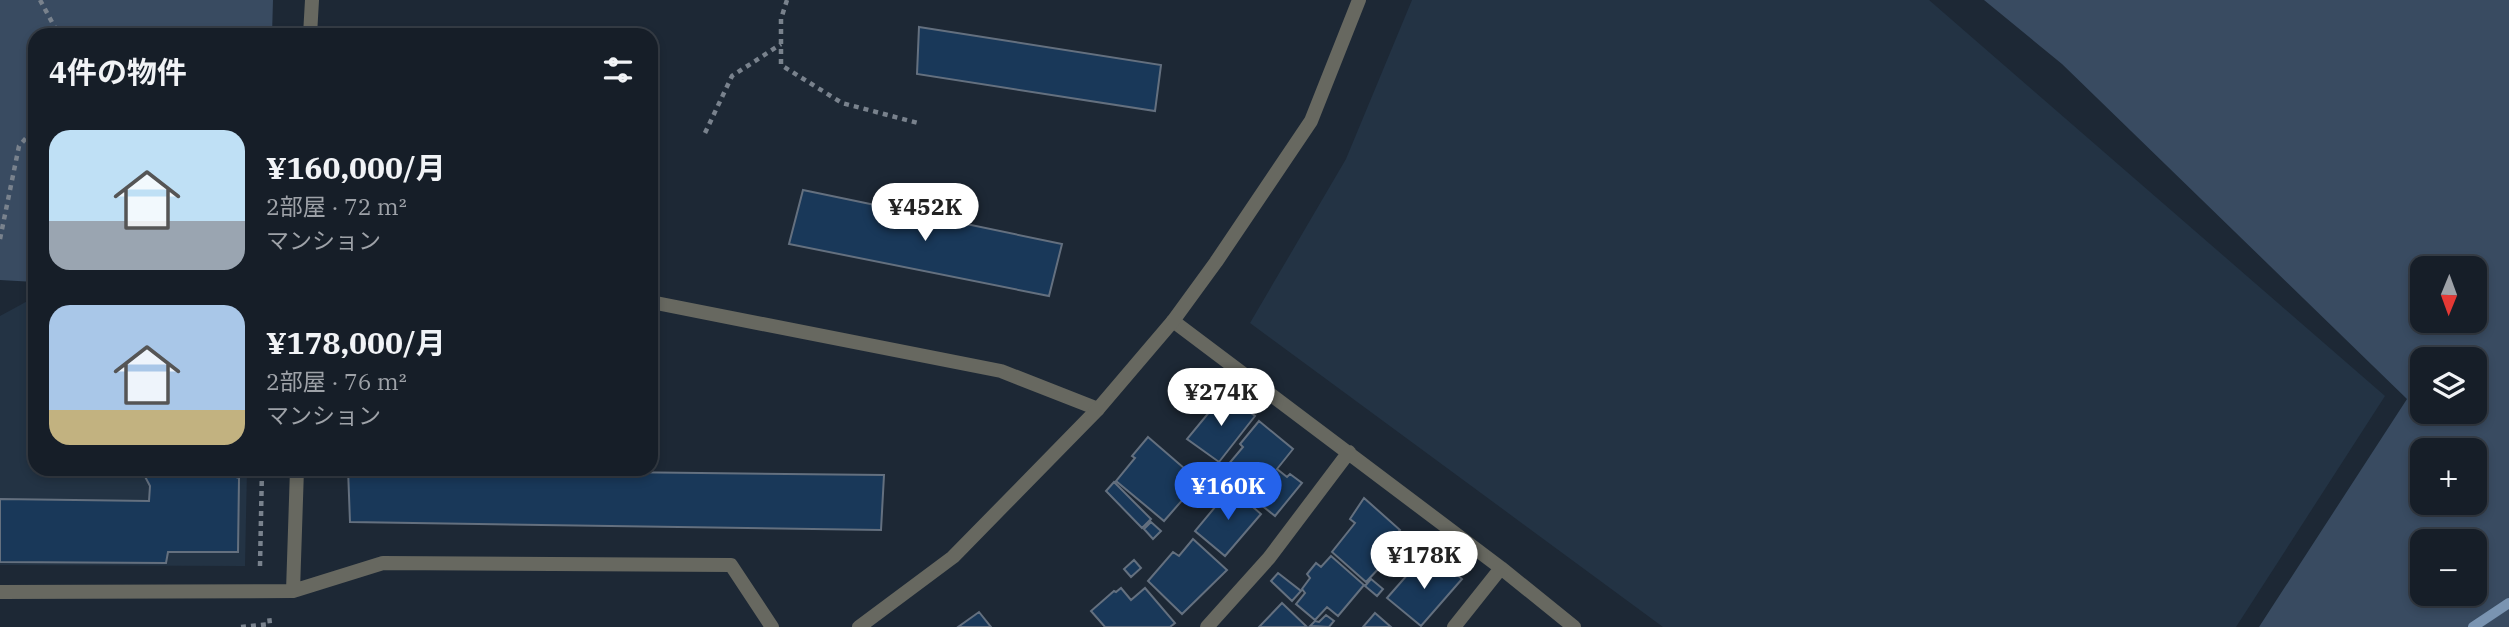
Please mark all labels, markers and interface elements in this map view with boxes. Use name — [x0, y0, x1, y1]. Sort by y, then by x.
icon: filters — [599, 51, 637, 89]
text: 4件の物件 — [49, 52, 187, 91]
text: ¥160,000/月 — [266, 148, 446, 187]
icon: home — [105, 158, 189, 242]
pin: ¥452K — [876, 184, 974, 243]
text: 2部屋 · 72 m² — [266, 191, 407, 221]
text: ¥452K — [888, 191, 962, 221]
text: マンション — [266, 225, 381, 255]
north arrow — [2410, 256, 2487, 332]
map controls — [2410, 256, 2487, 606]
text: ¥178,000/月 — [266, 323, 446, 362]
icon: home — [105, 333, 189, 417]
button: layers — [2410, 347, 2487, 424]
text: 2部屋 · 76 m² — [266, 366, 407, 396]
pin: ¥274K — [1172, 368, 1270, 428]
text: ¥274K — [1184, 376, 1258, 406]
text: マンション — [266, 400, 381, 430]
button: + — [2410, 438, 2487, 515]
pin: ¥160K — [1179, 462, 1277, 522]
text: ¥160K — [1191, 470, 1265, 500]
button: − — [2410, 529, 2487, 606]
pin: ¥178K — [1375, 532, 1473, 591]
text: ¥178K — [1387, 539, 1461, 569]

